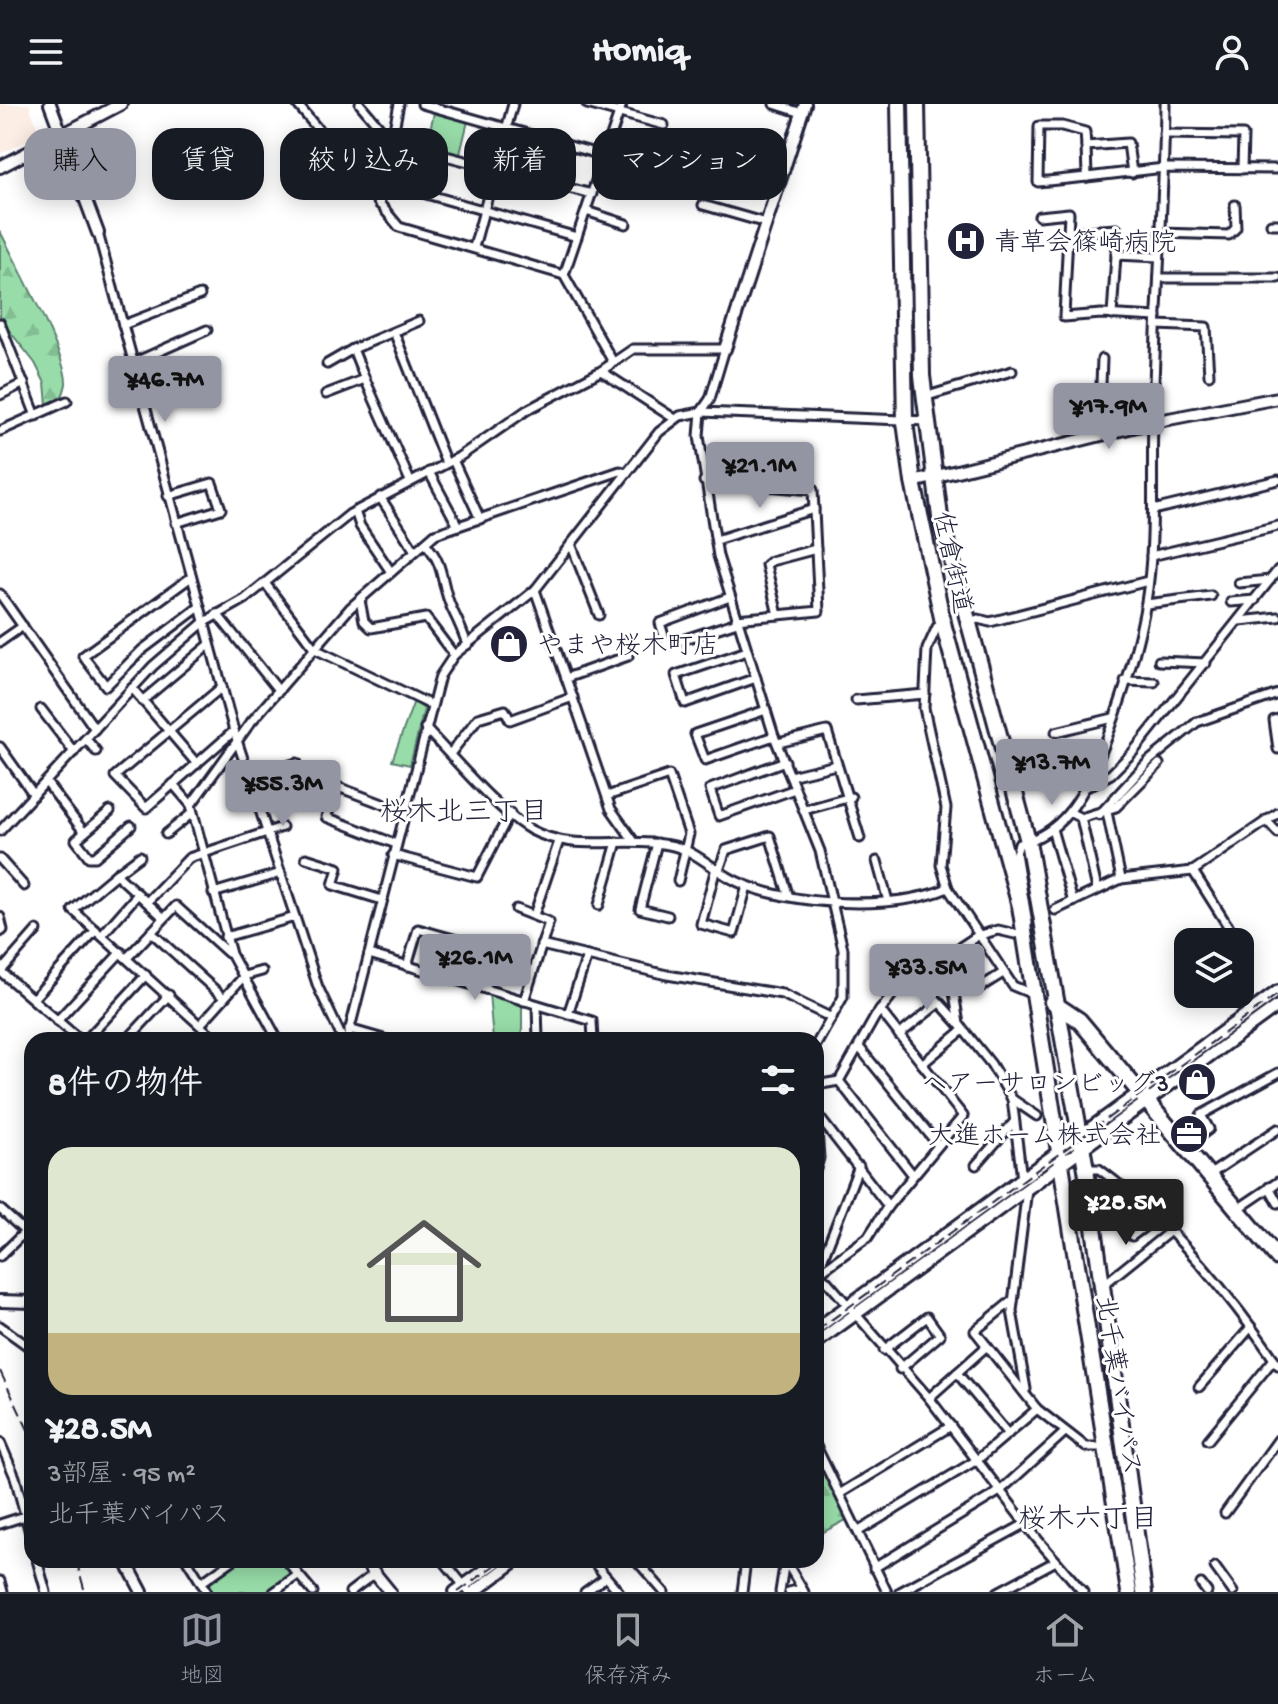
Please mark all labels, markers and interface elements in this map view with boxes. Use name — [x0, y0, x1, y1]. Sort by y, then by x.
icon: menu — [24, 30, 68, 74]
icon: person — [1210, 30, 1254, 74]
text: Homiq — [592, 31, 686, 74]
chip: 購入 — [24, 128, 136, 200]
chip: 賃貸 — [152, 128, 264, 200]
chip: 絞り込み — [280, 128, 448, 200]
chip: 新着 — [464, 128, 576, 200]
chip: マンション — [592, 128, 787, 200]
hospital icon: 青草会篠崎病院 — [945, 220, 987, 262]
place label: 青草会篠崎病院 — [994, 228, 1176, 261]
pin: ¥46.7M — [100, 356, 230, 424]
text: ¥46.7M — [126, 366, 204, 397]
pin: ¥17.9M — [1044, 383, 1174, 451]
text: ¥17.9M — [1071, 393, 1147, 424]
pin: ¥21.1M — [695, 442, 825, 510]
text: ¥21.1M — [724, 452, 796, 483]
street label: 佐倉街道 — [924, 508, 978, 617]
shop icon: やまや桜木町店 — [488, 623, 530, 665]
place label: やまや桜木町店 — [537, 631, 719, 664]
pin: ¥13.7M — [987, 739, 1117, 807]
text: ¥13.7M — [1014, 749, 1090, 780]
pin: ¥55.3M — [218, 760, 348, 828]
text: ¥55.3M — [243, 770, 323, 801]
district label: 桜木北三丁目 — [380, 797, 548, 831]
map controls — [1174, 928, 1254, 1008]
button: layers — [1174, 928, 1254, 1008]
pin: ¥26.1M — [410, 934, 540, 1002]
text: ¥26.1M — [438, 944, 512, 975]
pin: ¥33.5M — [862, 944, 992, 1012]
text: ¥33.5M — [888, 954, 966, 985]
icon: filters — [756, 1058, 800, 1102]
shop icon: ヘアーサロンビッグ3 — [1176, 1061, 1218, 1103]
text: 8件の物件 — [48, 1067, 203, 1107]
place label: ヘアーサロンビッグ3 — [922, 1069, 1169, 1102]
office icon: 大進ホーム株式会社 — [1168, 1113, 1210, 1155]
place label: 大進ホーム株式会社 — [928, 1121, 1161, 1154]
pin: ¥28.5M — [1061, 1179, 1191, 1247]
text: ¥28.5M — [1087, 1189, 1165, 1220]
icon: home — [352, 1199, 496, 1343]
street label: 北千葉バイパス — [1086, 1293, 1147, 1478]
text: ¥28.5M — [48, 1411, 151, 1451]
text: 3部屋 · 95 m² — [48, 1461, 196, 1492]
text: 北千葉バイパス — [48, 1502, 229, 1533]
district label: 桜木六丁目 — [1018, 1504, 1158, 1538]
tab: 地図 — [180, 1608, 224, 1691]
tab: 保存済み — [584, 1608, 672, 1691]
tab: ホーム — [1033, 1608, 1098, 1691]

